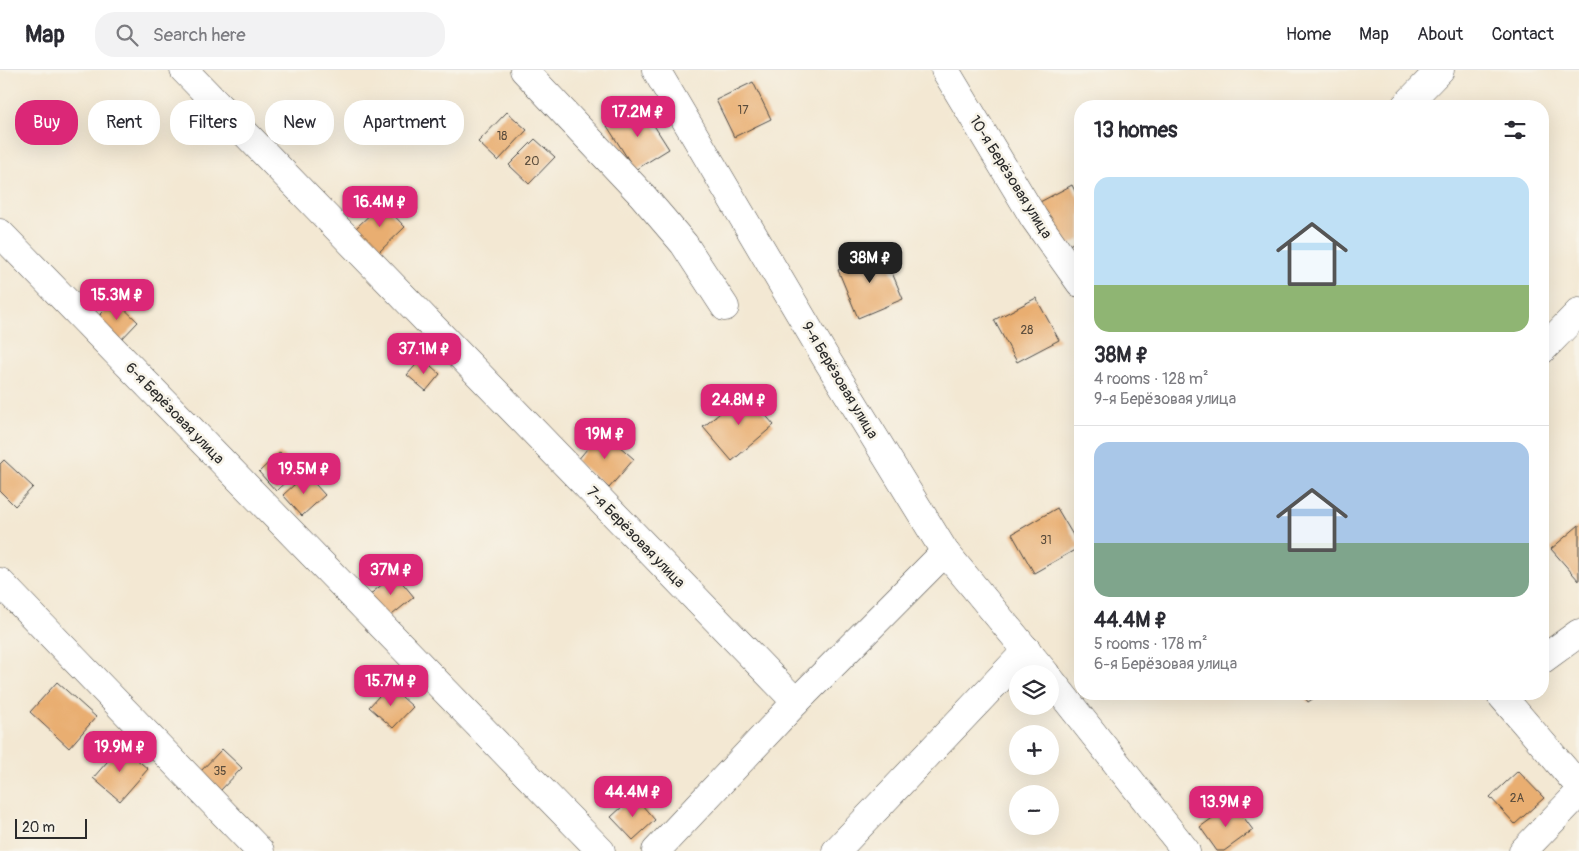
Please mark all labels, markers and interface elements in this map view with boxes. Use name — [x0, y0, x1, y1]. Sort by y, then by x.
search box — [95, 12, 445, 57]
text: Map — [25, 20, 65, 49]
icon: search — [113, 21, 141, 49]
text: Search here — [153, 23, 246, 47]
text: Home — [1286, 23, 1331, 46]
text: Map — [1359, 23, 1389, 46]
text: About — [1417, 23, 1463, 46]
text: Contact — [1491, 23, 1554, 46]
pin: 17.2M ₽ — [592, 96, 684, 138]
chip: Buy — [15, 100, 78, 145]
chip: Rent — [88, 100, 160, 145]
chip: Filters — [170, 100, 255, 145]
chip: New — [265, 100, 334, 145]
chip: Apartment — [344, 100, 464, 145]
text: 17.2M ₽ — [612, 102, 664, 122]
house number: 17 — [737, 103, 749, 118]
street label: 10-я Берёзовая улица — [965, 112, 1056, 242]
icon: filters — [1501, 116, 1529, 144]
text: 13 homes — [1094, 117, 1177, 144]
house number: 18 — [497, 129, 507, 144]
house number: 20 — [525, 154, 539, 169]
pin: 16.4M ₽ — [334, 186, 426, 228]
text: 16.4M ₽ — [354, 192, 406, 212]
icon: home — [1267, 209, 1357, 299]
pin: 38M ₽ — [835, 242, 905, 284]
text: 38M ₽ — [849, 248, 891, 268]
pin: 15.3M ₽ — [71, 278, 163, 321]
text: 15.3M ₽ — [91, 285, 143, 305]
street label: 9-я Берёзовая улица — [797, 318, 882, 442]
house number: 28 — [1021, 323, 1033, 338]
pin: 37.1M ₽ — [378, 332, 470, 375]
text: 37.1M ₽ — [398, 339, 450, 359]
text: 38M ₽ — [1094, 342, 1149, 369]
street label: 6-я Берёзовая улица — [121, 358, 228, 468]
text: 4 rooms · 128 m² — [1094, 369, 1209, 389]
pin: 24.8M ₽ — [693, 384, 785, 426]
text: 9-я Берёзовая улица — [1094, 389, 1236, 409]
text: 24.8M ₽ — [712, 390, 766, 410]
pin: 19M ₽ — [570, 418, 640, 460]
text: 19M ₽ — [585, 424, 625, 444]
pin: 19.5M ₽ — [258, 452, 350, 495]
text: 19.5M ₽ — [278, 459, 330, 479]
icon: home — [1267, 475, 1357, 565]
street label: 7-я Берёзовая улица — [582, 483, 689, 592]
house number: 31 — [1040, 533, 1052, 548]
pin: 37M ₽ — [356, 554, 426, 596]
text: 37M ₽ — [370, 560, 412, 580]
text: 44.4M ₽ — [1094, 607, 1167, 634]
text: 5 rooms · 178 m² — [1094, 634, 1207, 654]
text: 6-я Берёзовая улица — [1094, 654, 1237, 674]
pin: 15.7M ₽ — [345, 664, 437, 707]
map controls — [1009, 665, 1059, 835]
button: layers — [1009, 665, 1059, 715]
text: 15.7M ₽ — [365, 671, 417, 691]
button: + — [1009, 725, 1059, 775]
pin: 19.9M ₽ — [74, 730, 166, 773]
text: 19.9M ₽ — [95, 737, 145, 757]
house number: 35 — [213, 764, 227, 779]
pin: 44.4M ₽ — [587, 776, 679, 818]
text: 44.4M ₽ — [605, 782, 661, 802]
button: − — [1009, 785, 1059, 835]
pin: 13.9M ₽ — [1180, 786, 1272, 828]
house number: 2А — [1510, 791, 1524, 806]
text: 13.9M ₽ — [1200, 792, 1252, 812]
scale bar — [15, 816, 88, 839]
text: 20 m — [22, 819, 55, 836]

